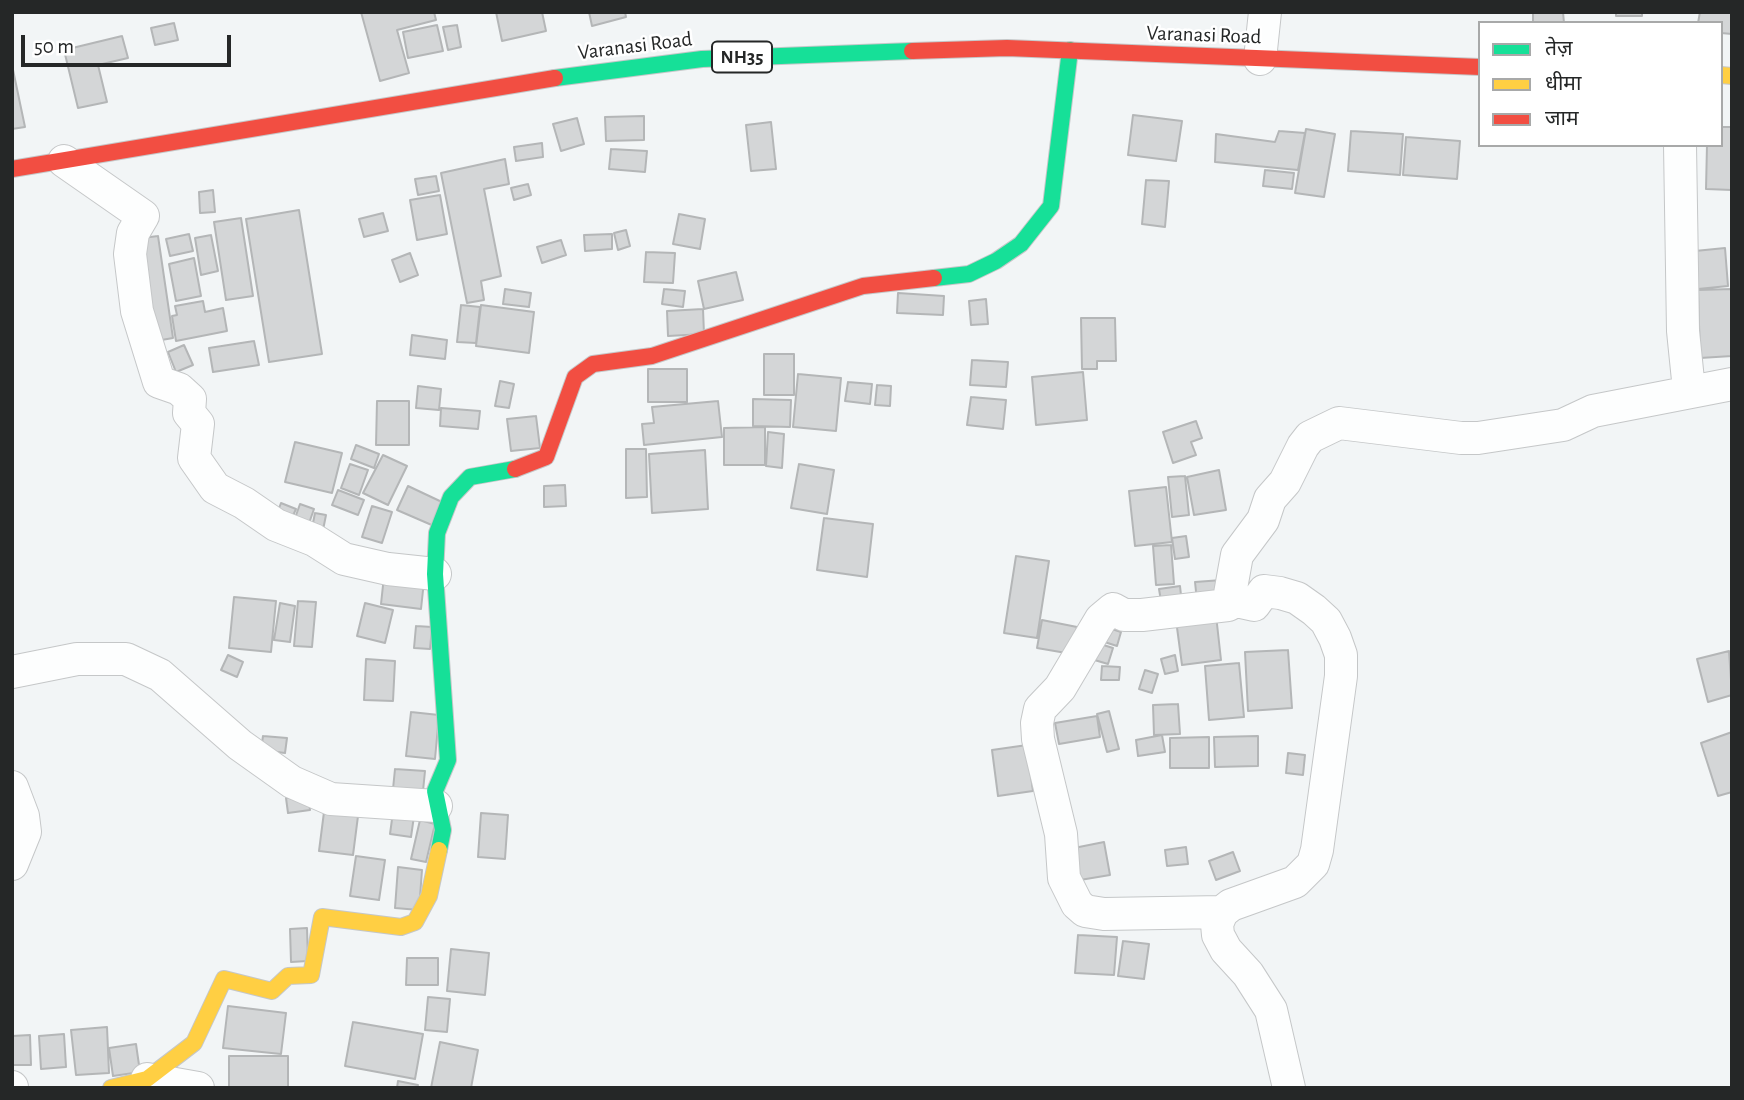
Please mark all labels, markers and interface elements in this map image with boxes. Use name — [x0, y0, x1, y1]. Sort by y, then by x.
street label: Varanasi Road — [1146, 20, 1262, 50]
scale bar — [24, 21, 234, 65]
legend — [1478, 21, 1723, 147]
street label: Varanasi Road — [576, 26, 694, 66]
text: 50 m — [34, 36, 74, 57]
text: तेज़ — [1545, 38, 1573, 59]
road number: NH35 — [712, 41, 772, 72]
text: धीमा — [1545, 73, 1581, 94]
text: जाम — [1545, 108, 1579, 129]

